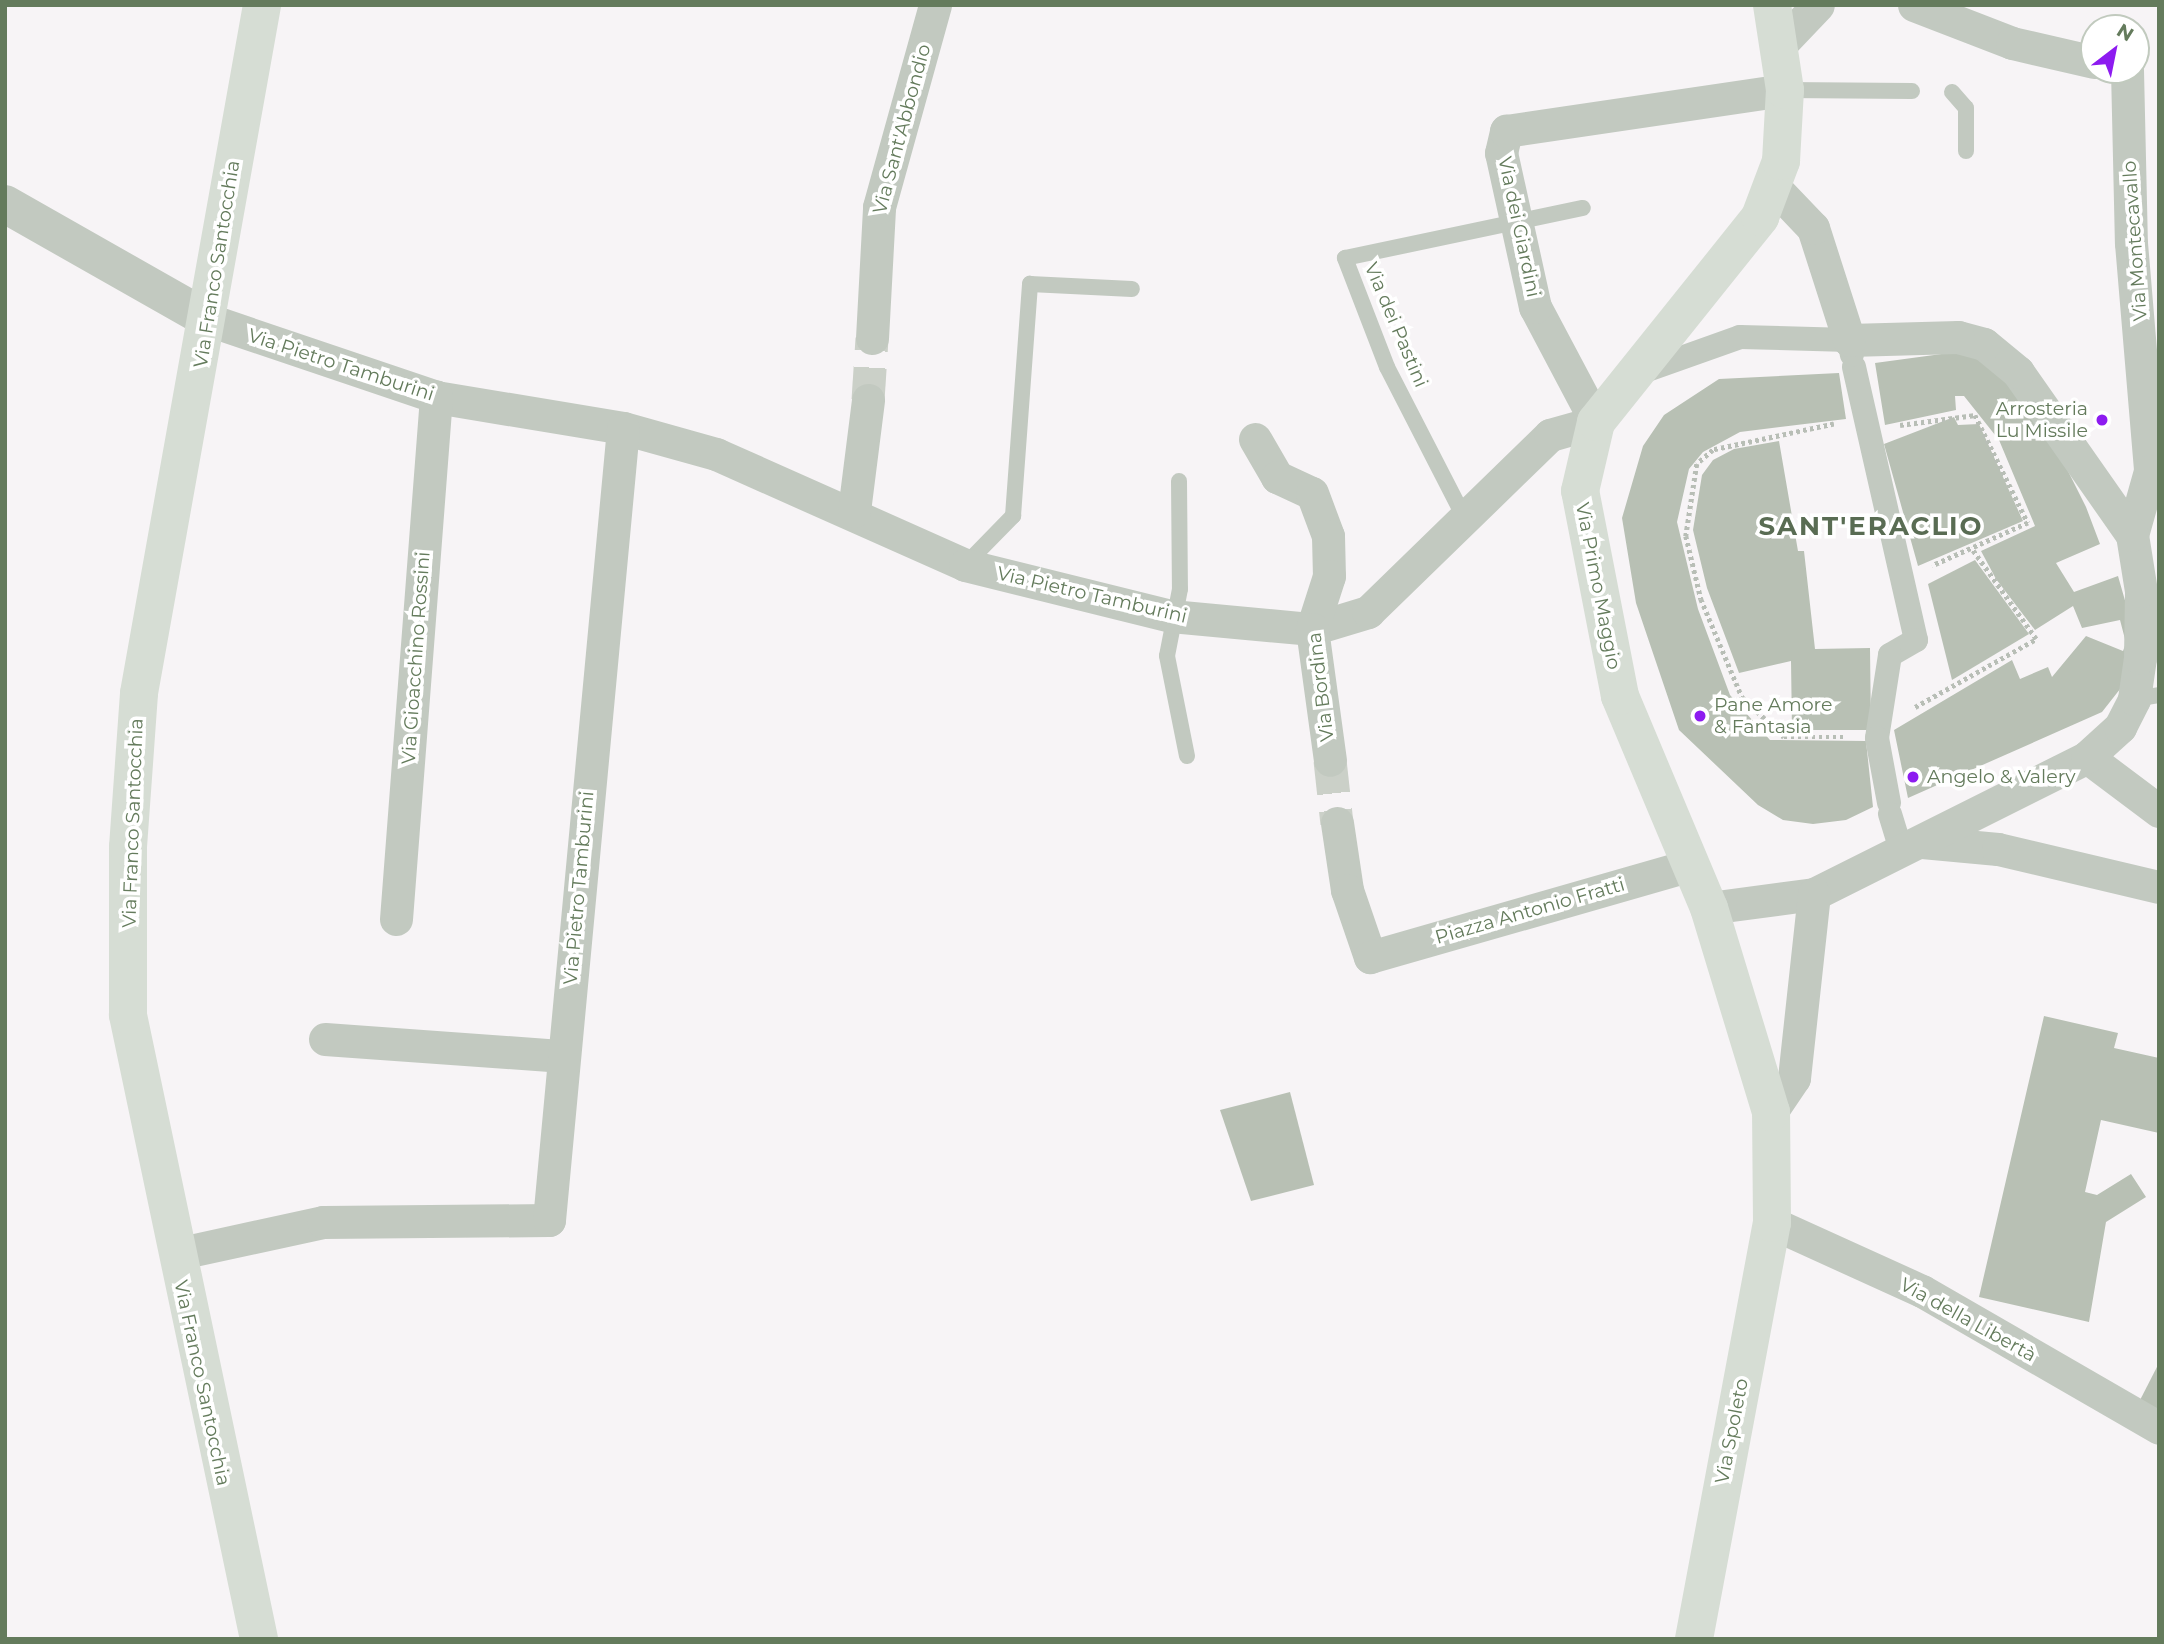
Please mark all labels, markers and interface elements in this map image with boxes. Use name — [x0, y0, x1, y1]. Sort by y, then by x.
north arrow — [2080, 14, 2150, 84]
text: N — [2113, 19, 2138, 46]
street label: Via Sant'Abbondio — [868, 42, 936, 216]
street label: Via dei Giardini — [1493, 155, 1545, 299]
street label: Via Franco Santocchia — [189, 159, 245, 369]
street label: Via Montecavallo — [2118, 160, 2152, 322]
street label: Via dei Pastini — [1359, 259, 1433, 391]
street label: Via Pietro Tamburini — [245, 324, 437, 406]
place label: Arrosteria Lu Missile — [1996, 398, 2088, 442]
marker: Arrosteria Lu Missile — [2094, 412, 2110, 428]
street label: Via Primo Maggio — [1571, 501, 1625, 671]
district label: SANT'ERACLIO — [1760, 511, 1982, 543]
street label: Via Gioacchino Rossini — [397, 551, 435, 765]
street label: Via Pietro Tamburini — [995, 562, 1189, 628]
street label: Via Bordina — [1303, 631, 1339, 743]
place label: Pane Amore & Fantasia — [1714, 694, 1832, 738]
marker: Pane Amore & Fantasia — [1692, 708, 1708, 724]
street label: Via Franco Santocchia — [118, 718, 148, 928]
place label: Angelo & Valery — [1927, 766, 2075, 788]
marker: Angelo & Valery — [1905, 769, 1921, 785]
street label: Via Pietro Tamburini — [559, 790, 599, 986]
street label: Piazza Antonio Fratti — [1433, 873, 1627, 949]
street label: Via della Libertà — [1896, 1273, 2040, 1367]
street label: Via Franco Santocchia — [169, 1278, 235, 1488]
street label: Via Spoleto — [1711, 1377, 1753, 1485]

